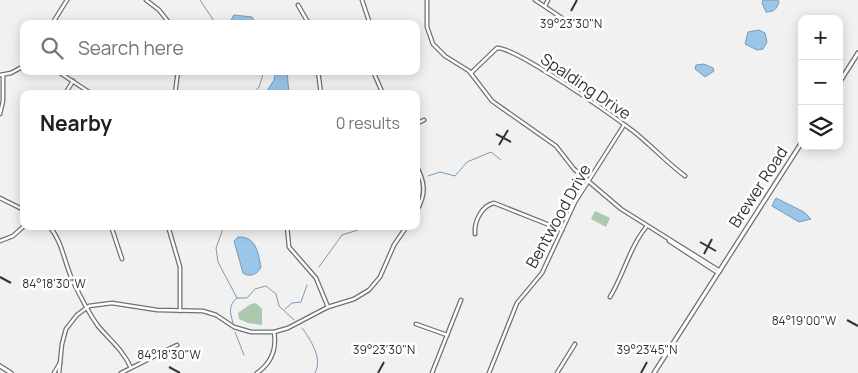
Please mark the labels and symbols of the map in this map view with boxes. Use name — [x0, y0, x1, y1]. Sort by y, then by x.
text: 39°23'30"N — [540, 15, 602, 32]
street label: Spalding Drive — [536, 48, 636, 124]
street label: Brewer Road — [724, 142, 792, 232]
street label: Bentwood Drive — [520, 160, 596, 272]
text: 84°18'30"W — [22, 275, 87, 292]
text: 84°19'00"W — [772, 312, 837, 329]
text: 39°23'30"N — [353, 341, 415, 358]
text: 39°23'45"N — [616, 341, 678, 358]
text: 84°18'30"W — [137, 346, 202, 363]

